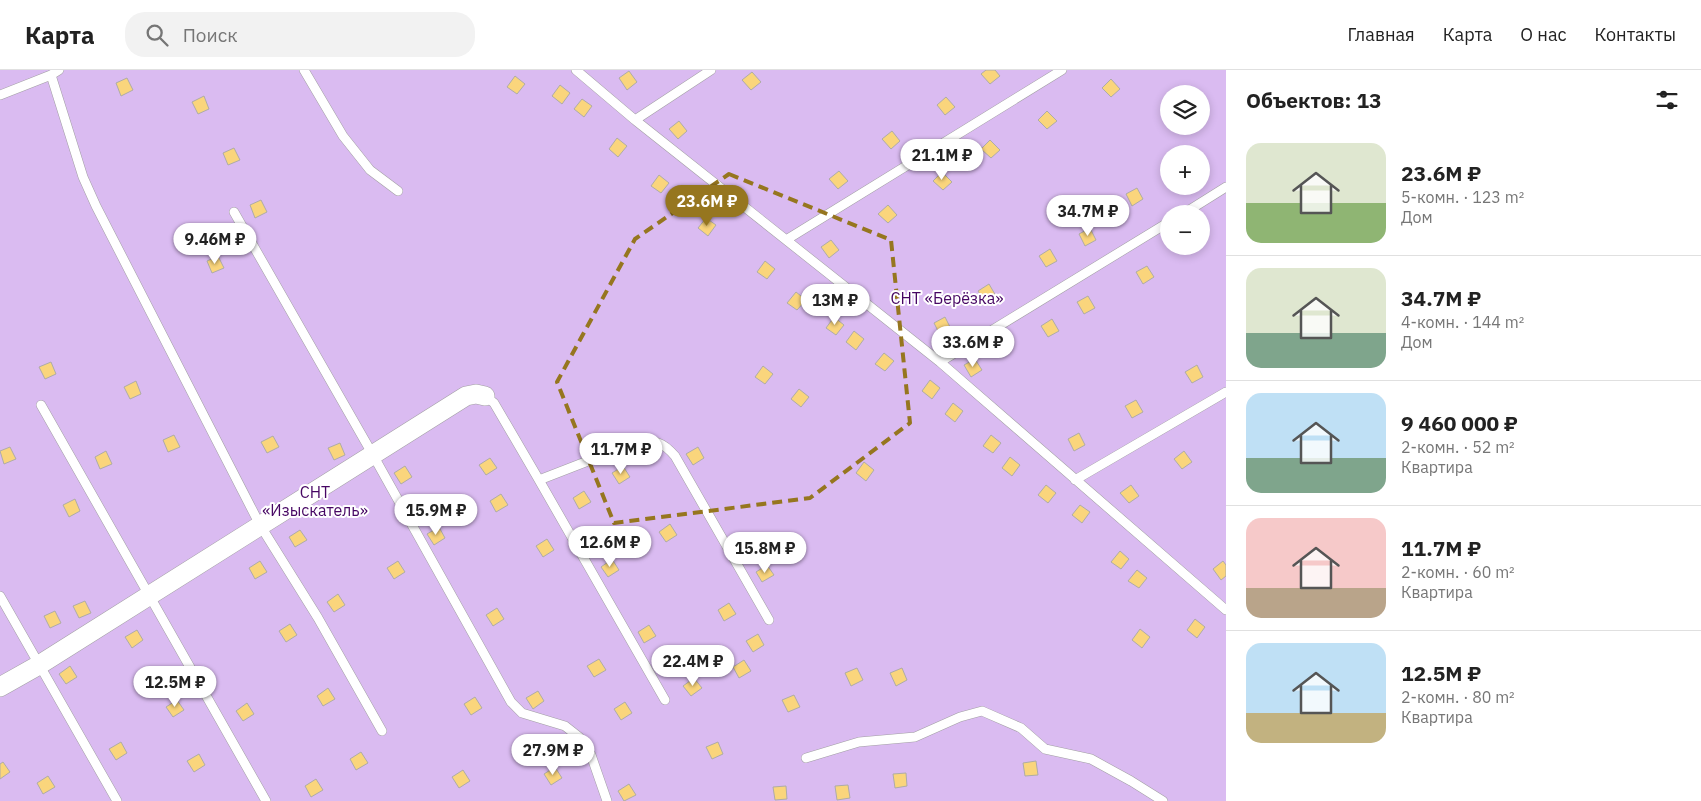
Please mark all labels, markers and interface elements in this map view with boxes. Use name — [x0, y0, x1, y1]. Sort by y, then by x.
search box — [125, 12, 475, 57]
text: Карта — [25, 19, 95, 51]
icon: search — [143, 21, 171, 49]
text: Поиск — [183, 23, 238, 47]
text: Главная — [1347, 23, 1415, 46]
text: Карта — [1443, 23, 1492, 46]
text: О нас — [1520, 23, 1567, 46]
text: Контакты — [1595, 23, 1676, 46]
map controls — [1160, 85, 1210, 255]
button: layers — [1160, 85, 1210, 135]
text: Объектов: 13 — [1246, 86, 1382, 114]
icon: filters — [1653, 86, 1681, 114]
pin: 21.1M ₽ — [896, 138, 988, 181]
text: 21.1M ₽ — [911, 145, 973, 165]
button: + — [1160, 145, 1210, 195]
text: 23.6M ₽ — [1401, 159, 1481, 187]
icon: home — [1286, 163, 1346, 223]
pin: 23.6M ₽ — [661, 184, 753, 227]
text: 5-комн. · 123 m² — [1401, 187, 1524, 207]
text: 23.6M ₽ — [676, 191, 738, 211]
pin: 34.7M ₽ — [1042, 194, 1134, 237]
text: 34.7M ₽ — [1057, 201, 1119, 221]
button: − — [1160, 205, 1210, 255]
text: Дом — [1401, 207, 1433, 227]
pin: 9.46M ₽ — [169, 222, 261, 265]
text: 9.46M ₽ — [184, 229, 246, 249]
pin: 13M ₽ — [800, 284, 870, 326]
text: 34.7M ₽ — [1401, 284, 1481, 312]
park label: СНТ «Берёзка» — [891, 288, 1003, 308]
icon: home — [1286, 288, 1346, 348]
text: 13M ₽ — [812, 290, 858, 310]
text: 4-комн. · 144 m² — [1401, 312, 1524, 332]
pin: 33.6M ₽ — [927, 326, 1019, 368]
text: 33.6M ₽ — [942, 332, 1004, 352]
text: Дом — [1401, 332, 1433, 352]
text: 9 460 000 ₽ — [1401, 409, 1518, 437]
icon: home — [1286, 413, 1346, 473]
pin: 11.7M ₽ — [575, 432, 667, 475]
text: 2-комн. · 52 m² — [1401, 437, 1515, 457]
text: 11.7M ₽ — [590, 439, 652, 459]
text: Квартира — [1401, 457, 1473, 477]
park label: СНТ «Изыскатель» — [262, 482, 368, 520]
pin: 15.9M ₽ — [390, 494, 482, 536]
text: 15.9M ₽ — [405, 500, 467, 520]
pin: 12.6M ₽ — [564, 526, 656, 568]
text: 12.6M ₽ — [579, 532, 641, 552]
pin: 15.8M ₽ — [719, 532, 811, 574]
text: 11.7M ₽ — [1401, 534, 1481, 562]
text: 15.8M ₽ — [734, 538, 796, 558]
icon: home — [1286, 538, 1346, 598]
text: 2-комн. · 60 m² — [1401, 562, 1515, 582]
text: Квартира — [1401, 582, 1473, 602]
pin: 22.4M ₽ — [647, 644, 739, 687]
text: 22.4M ₽ — [662, 651, 724, 671]
text: 12.5M ₽ — [1401, 659, 1481, 687]
icon: home — [1286, 663, 1346, 723]
pin: 12.5M ₽ — [129, 666, 221, 708]
text: 12.5M ₽ — [144, 672, 206, 692]
text: 2-комн. · 80 m² — [1401, 687, 1515, 707]
text: Квартира — [1401, 707, 1473, 727]
pin: 27.9M ₽ — [507, 734, 599, 776]
text: 27.9M ₽ — [522, 740, 584, 760]

